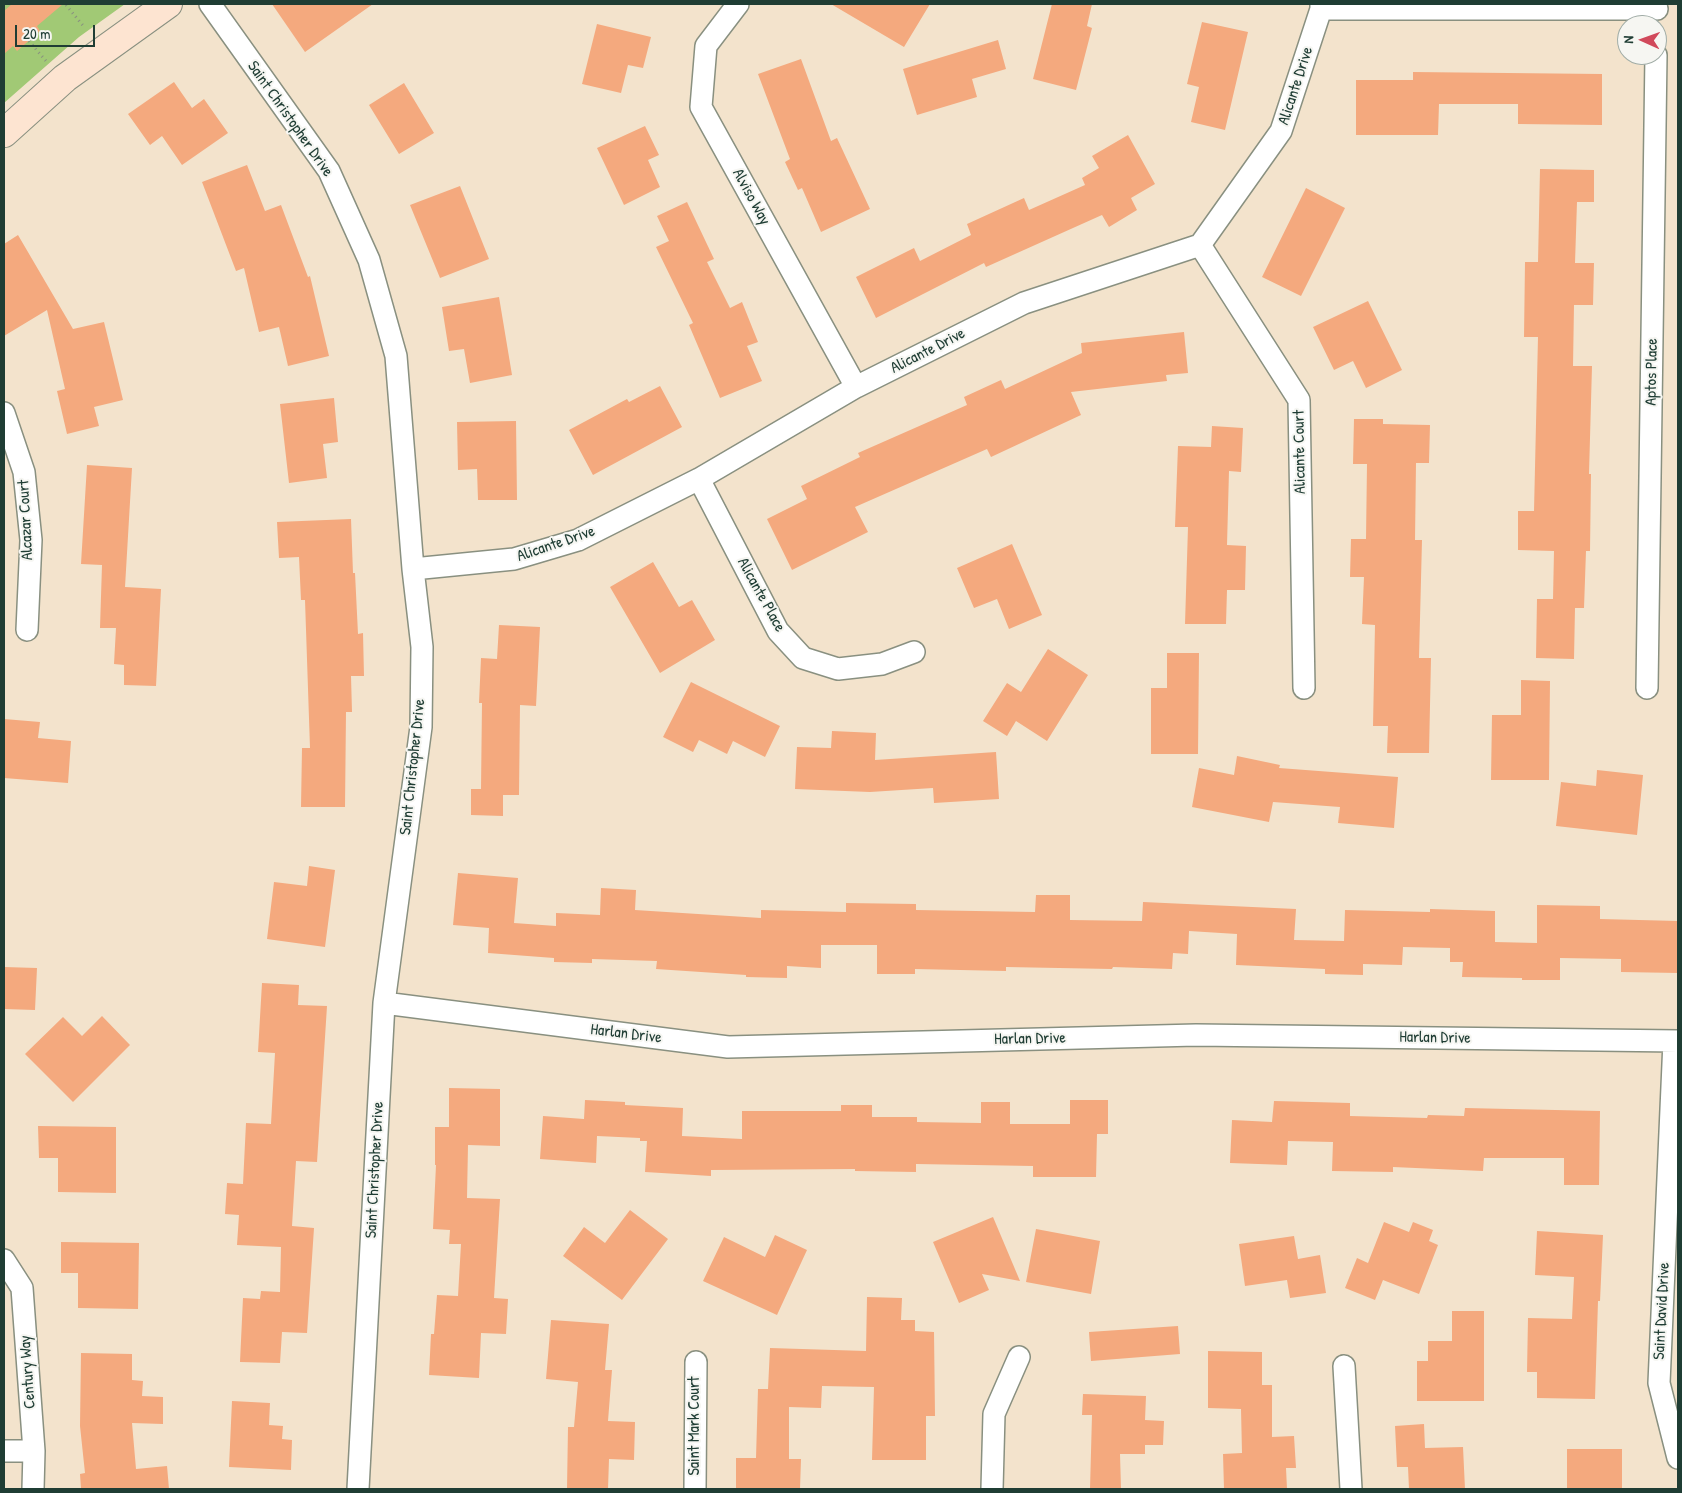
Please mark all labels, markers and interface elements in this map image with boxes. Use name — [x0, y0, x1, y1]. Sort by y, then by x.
scale bar — [18, 15, 98, 47]
north arrow — [1617, 15, 1667, 65]
text: 20 m — [23, 23, 50, 44]
text: N — [1618, 35, 1637, 44]
street label: Alicante Drive — [1274, 45, 1318, 127]
street label: Saint Christopher Drive — [243, 57, 337, 181]
street label: Alviso Way — [728, 166, 774, 228]
street label: Alicante Drive — [888, 324, 968, 378]
street label: Aptos Place — [1642, 338, 1662, 406]
street label: Alicante Court — [1290, 410, 1310, 494]
street label: Alcazar Court — [14, 479, 38, 561]
street label: Alicante Drive — [515, 522, 597, 566]
street label: Alicante Place — [733, 555, 789, 635]
street label: Saint Christopher Drive — [396, 698, 430, 836]
street label: Harlan Drive — [589, 1020, 663, 1048]
street label: Harlan Drive — [1399, 1028, 1471, 1048]
street label: Harlan Drive — [994, 1029, 1066, 1049]
street label: Saint Christopher Drive — [362, 1101, 388, 1239]
street label: Saint David Drive — [1650, 1262, 1674, 1360]
street label: Century Way — [16, 1335, 40, 1409]
street label: Saint Mark Court — [685, 1376, 705, 1476]

